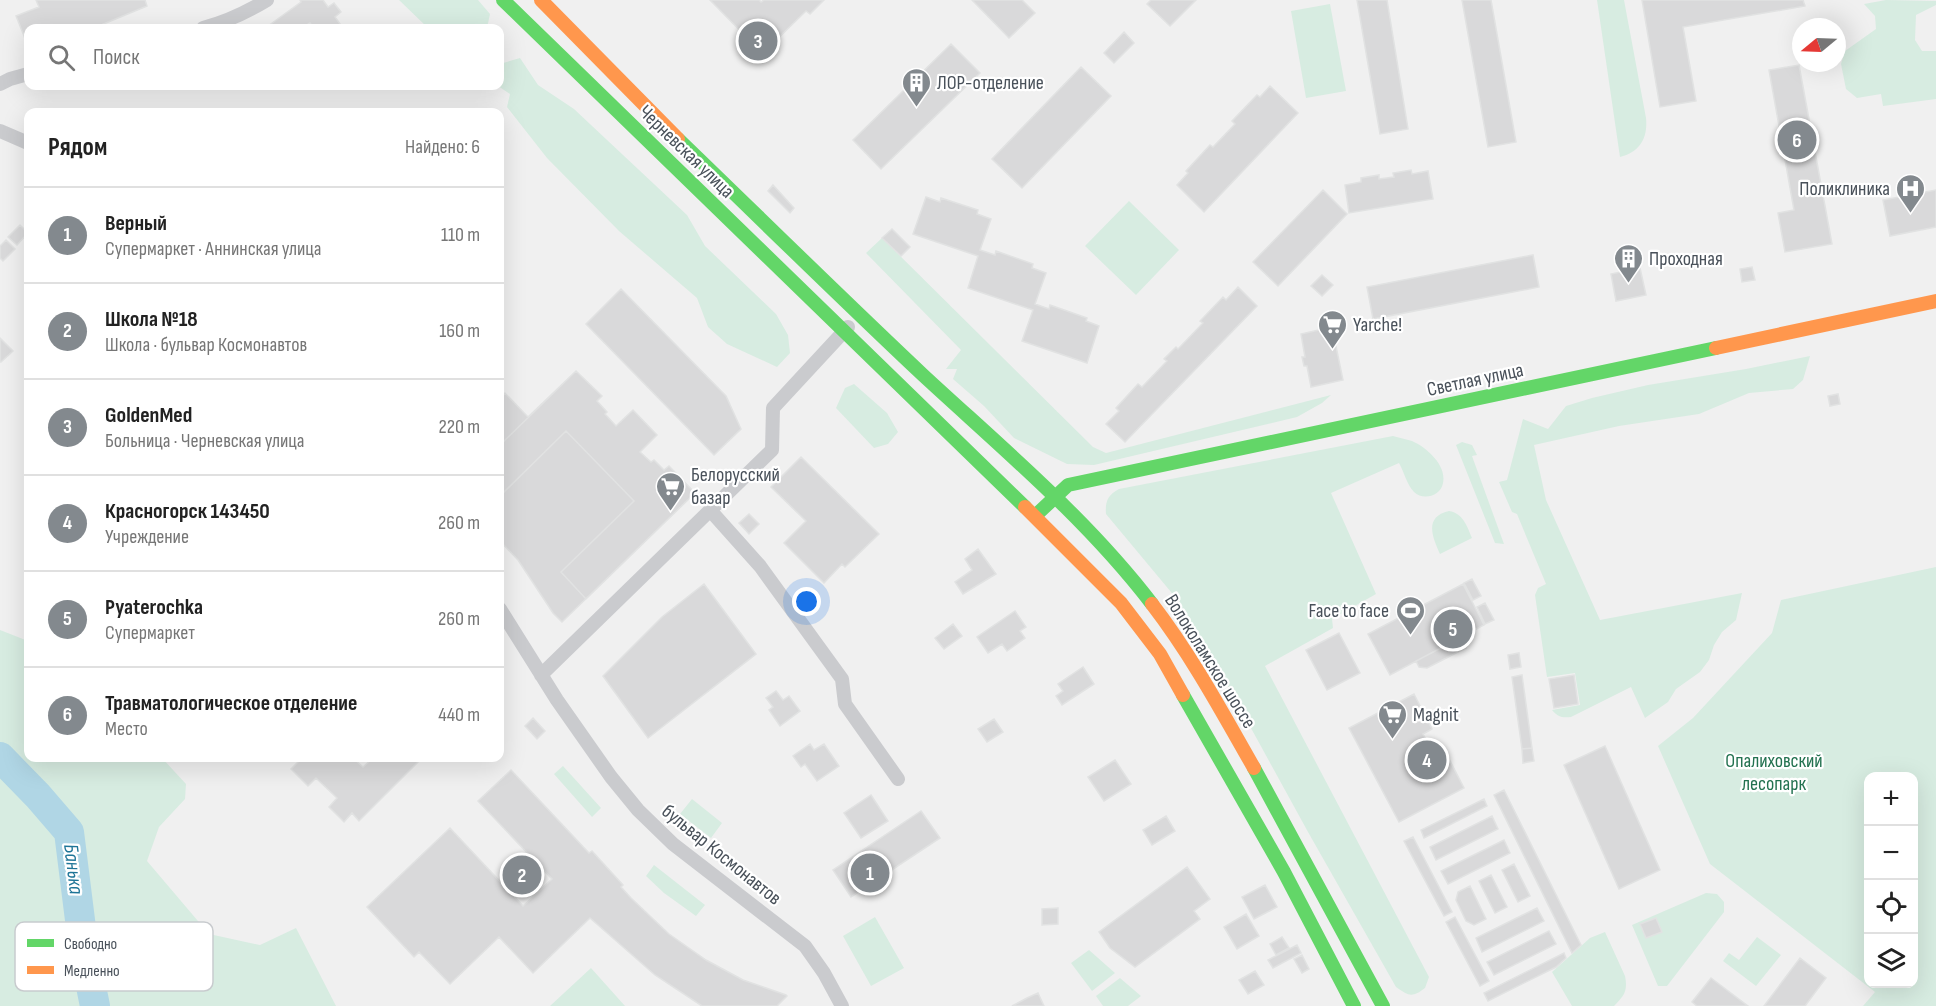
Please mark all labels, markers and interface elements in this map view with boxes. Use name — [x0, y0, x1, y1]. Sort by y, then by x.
pin: 3 — [738, 18, 777, 63]
north arrow — [1792, 18, 1846, 72]
search box — [24, 24, 504, 90]
icon: search — [45, 41, 78, 74]
text: Поиск — [93, 44, 139, 71]
building icon: ЛОР-отделение — [900, 66, 932, 108]
place label: ЛОР-отделение — [937, 71, 1044, 95]
street label: Черневская улица — [633, 100, 739, 203]
pin: 6 — [1778, 118, 1816, 162]
text: Рядом — [48, 132, 107, 163]
text: Найдено: 6 — [405, 135, 480, 159]
hospital icon: Поликлиника — [1895, 172, 1927, 214]
place label: Поликлиника — [1799, 177, 1890, 201]
text: Верный — [105, 210, 167, 237]
text: 1 — [64, 223, 71, 247]
text: 110 m — [441, 223, 480, 247]
text: Супермаркет · Аннинская улица — [105, 237, 321, 261]
building icon: Проходная — [1612, 242, 1644, 284]
place label: Проходная — [1649, 247, 1723, 271]
text: Школа №18 — [105, 306, 198, 333]
supermarket icon: Yarche! — [1316, 308, 1348, 350]
place label: Yarche! — [1353, 313, 1402, 337]
text: 2 — [63, 319, 72, 343]
text: 160 m — [439, 319, 480, 343]
text: Школа · бульвар Космонавтов — [105, 333, 307, 357]
street label: Светлая улица — [1425, 358, 1526, 402]
text: GoldenMed — [105, 402, 192, 429]
text: 3 — [63, 415, 72, 439]
text: 220 m — [439, 415, 480, 439]
text: Больница · Черневская улица — [105, 429, 304, 453]
place label: Белорусский базар — [691, 463, 780, 510]
supermarket icon: Белорусский базар — [654, 470, 686, 512]
text: Красногорск 143450 — [105, 498, 270, 525]
text: 4 — [63, 511, 72, 535]
text: 260 m — [438, 511, 480, 535]
text: Учреждение — [105, 525, 189, 549]
your location — [792, 587, 821, 616]
street label: Волоколамское шоссе — [1159, 590, 1261, 733]
text: Pyaterochka — [105, 594, 203, 621]
sports icon: Face to face — [1394, 594, 1426, 636]
place label: Face to face — [1308, 599, 1389, 623]
pin: 5 — [1434, 606, 1472, 652]
text: 5 — [63, 607, 72, 631]
text: 260 m — [438, 607, 480, 631]
text: Супермаркет — [105, 621, 195, 645]
text: Травматологическое отделение — [105, 690, 357, 717]
supermarket icon: Magnit — [1376, 698, 1408, 740]
text: 6 — [63, 703, 72, 727]
text: 440 m — [438, 703, 480, 727]
place label: Magnit — [1413, 703, 1459, 727]
text: Место — [105, 717, 148, 741]
pin: 4 — [1408, 738, 1446, 783]
park label: Опалиховский лесопарк — [1725, 749, 1823, 796]
map controls — [1864, 772, 1918, 988]
button: + — [1864, 772, 1918, 826]
street label: бульвар Космонавтов — [657, 799, 786, 910]
button: − — [1864, 826, 1918, 880]
water label: Банька — [58, 843, 89, 896]
pin: 1 — [850, 850, 890, 896]
pin: 2 — [502, 852, 542, 898]
button: locate — [1864, 880, 1918, 934]
legend — [15, 922, 213, 991]
button: layers — [1864, 934, 1918, 988]
text: Свободно — [64, 935, 117, 954]
text: Медленно — [64, 962, 120, 981]

